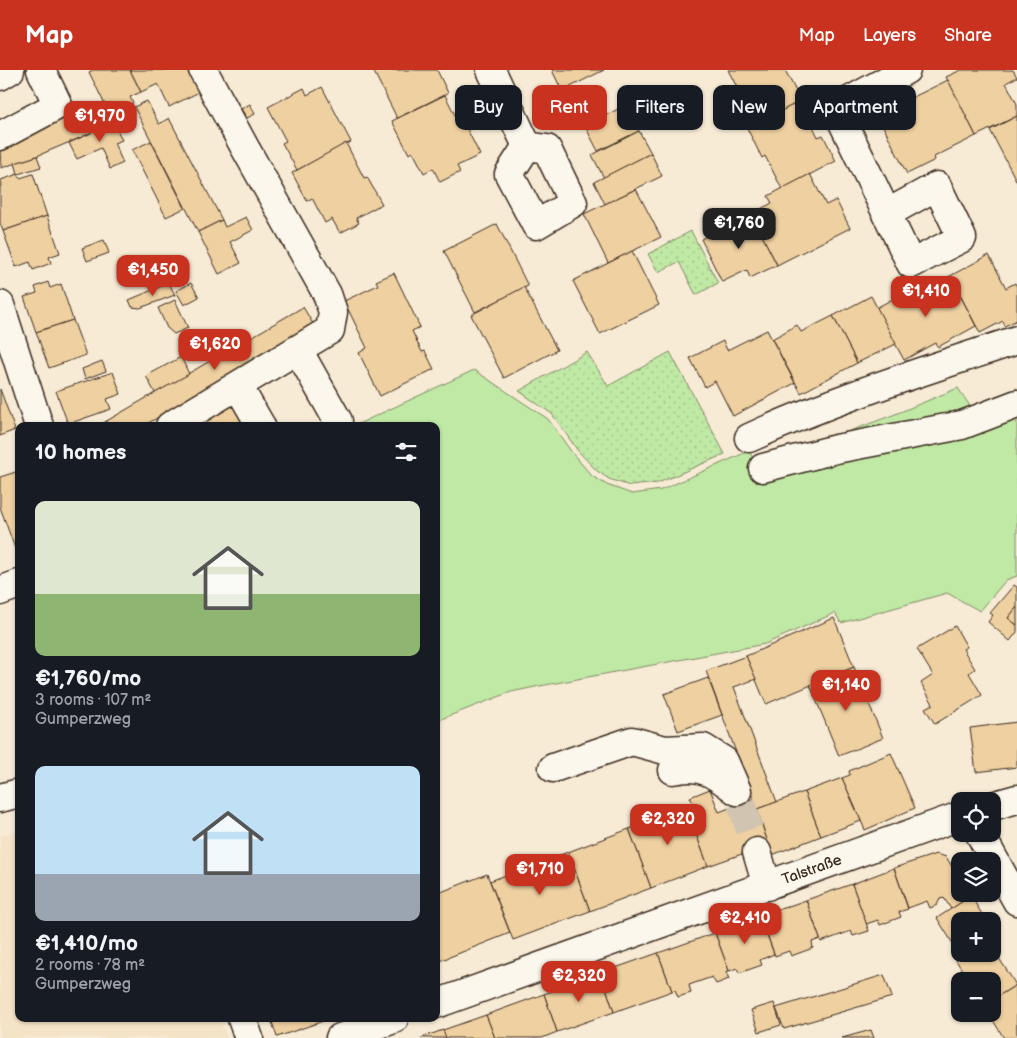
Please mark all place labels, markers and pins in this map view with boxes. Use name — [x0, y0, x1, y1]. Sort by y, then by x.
pin: €1,970 — [59, 100, 141, 143]
pin: €1,760 — [698, 208, 780, 250]
pin: €1,450 — [112, 254, 194, 297]
pin: €1,410 — [885, 276, 967, 318]
pin: €1,620 — [174, 328, 256, 371]
pin: €1,140 — [805, 670, 887, 712]
pin: €2,320 — [627, 804, 709, 846]
pin: €1,710 — [499, 854, 581, 896]
pin: €2,410 — [704, 902, 786, 945]
pin: €2,320 — [538, 960, 620, 1003]

